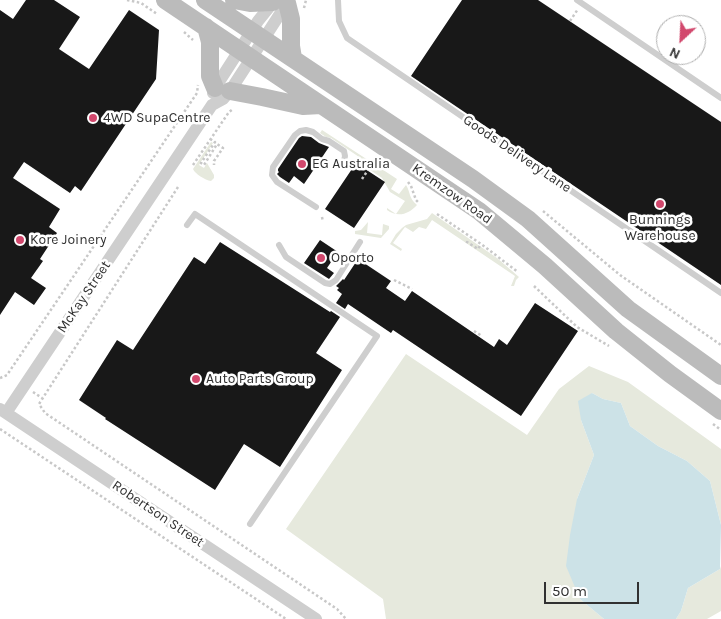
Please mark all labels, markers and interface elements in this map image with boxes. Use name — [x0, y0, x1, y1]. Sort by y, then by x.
north arrow — [656, 15, 706, 65]
text: N — [667, 43, 683, 63]
place label: 4WD SupaCentre — [103, 110, 210, 126]
marker: 4WD SupaCentre — [87, 112, 99, 124]
street label: Goods Delivery Lane — [460, 112, 574, 196]
place label: EG Australia — [312, 156, 390, 172]
marker: EG Australia — [296, 158, 308, 170]
street label: Kremzow Road — [409, 160, 495, 228]
marker: Bunnings Warehouse — [654, 198, 666, 210]
place label: Bunnings Warehouse — [624, 212, 696, 244]
place label: Kore Joinery — [30, 232, 106, 248]
marker: Kore Joinery — [14, 234, 26, 246]
place label: Oporto — [331, 250, 374, 266]
marker: Oporto — [315, 252, 327, 264]
street label: McKay Street — [54, 258, 114, 336]
place label: Auto Parts Group — [206, 371, 314, 387]
marker: Auto Parts Group — [190, 373, 202, 385]
street label: Robertson Street — [109, 477, 207, 551]
scale bar — [546, 572, 641, 604]
text: 50 m — [552, 582, 587, 600]

